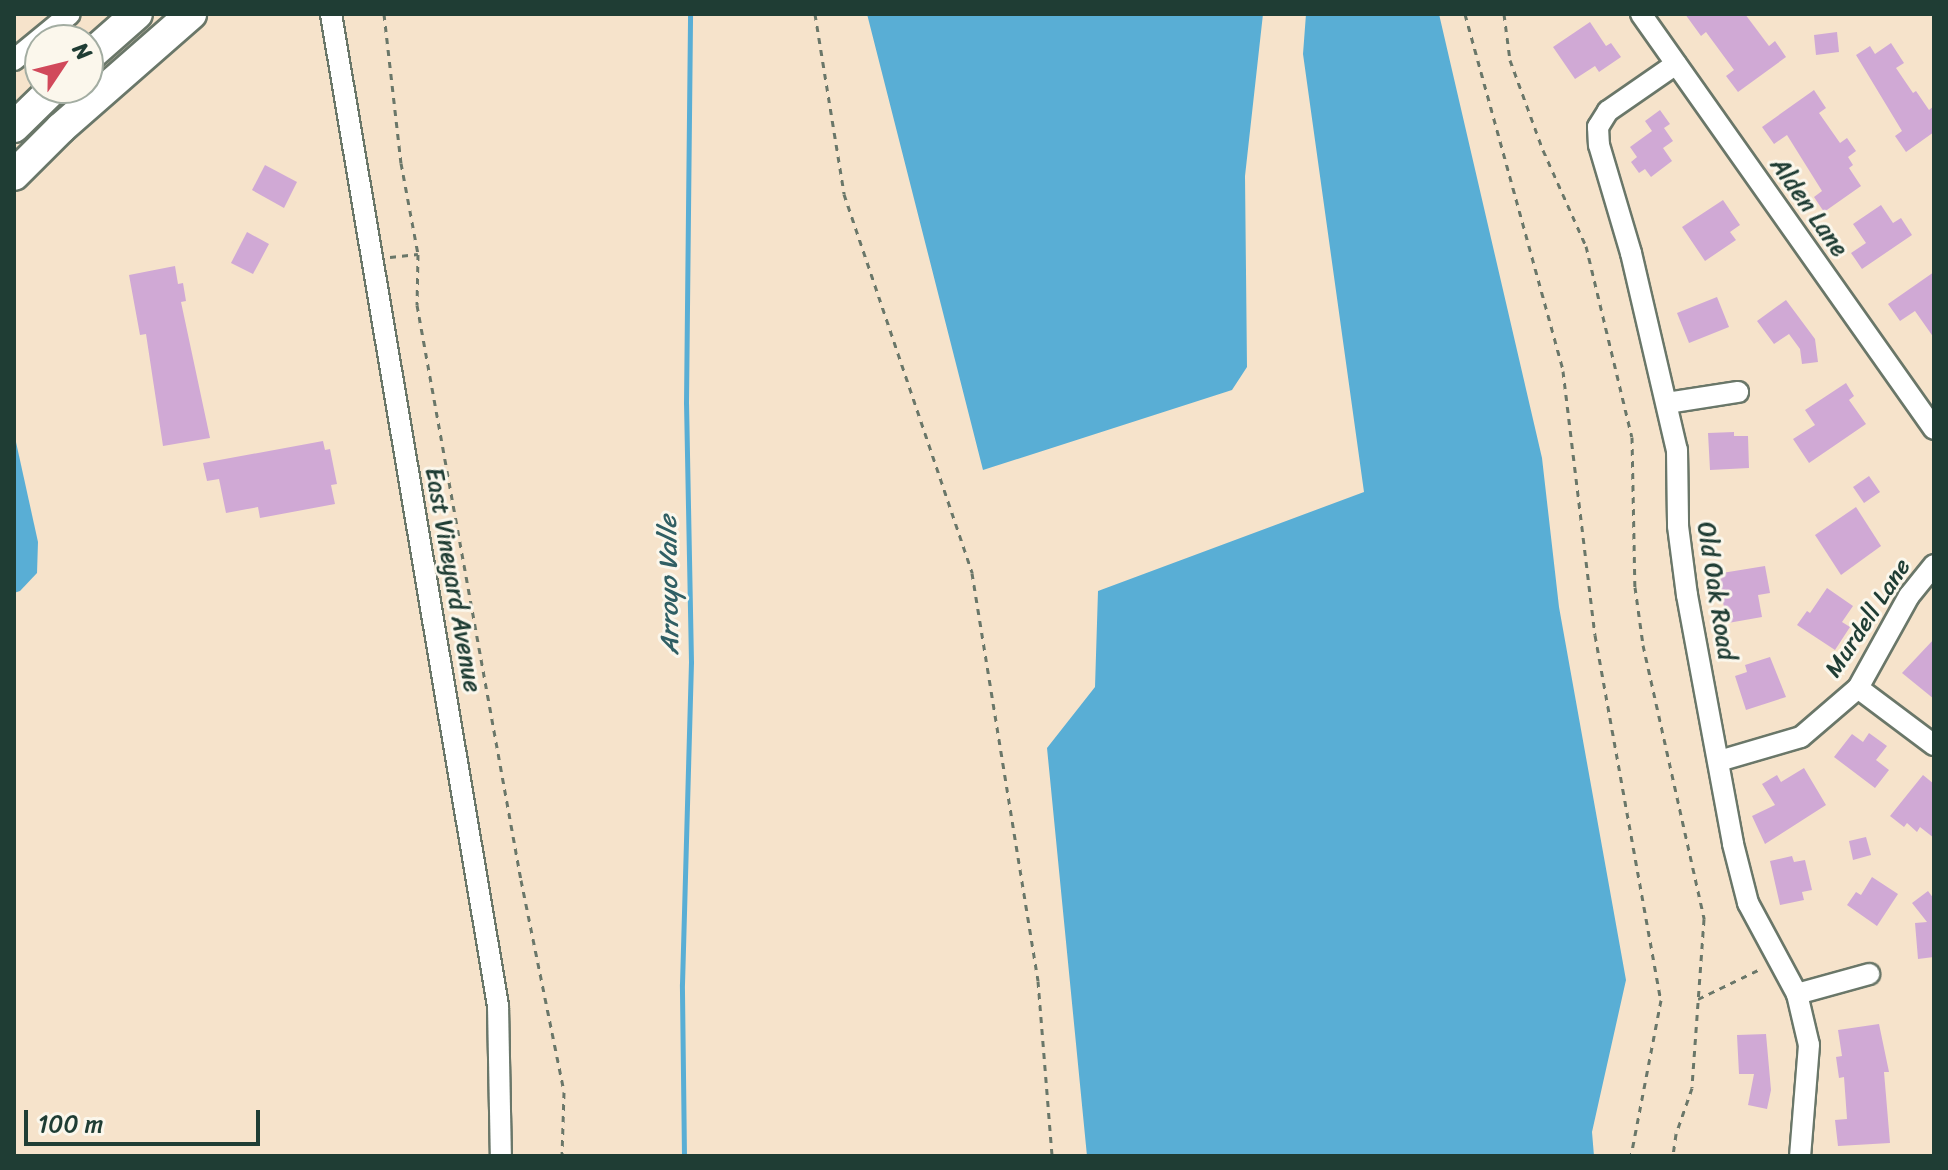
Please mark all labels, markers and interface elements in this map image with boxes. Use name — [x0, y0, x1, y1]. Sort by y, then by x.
north arrow — [24, 24, 104, 104]
text: N — [62, 34, 103, 69]
street label: Alden Lane — [1764, 152, 1854, 262]
street label: East Vineyard Avenue — [419, 465, 487, 695]
water label: Arroyo Valle — [652, 515, 686, 655]
street label: Old Oak Road — [1691, 520, 1741, 662]
street label: Murdell Lane — [1819, 553, 1917, 683]
scale bar — [28, 1094, 264, 1144]
text: 100 m — [38, 1103, 103, 1145]

